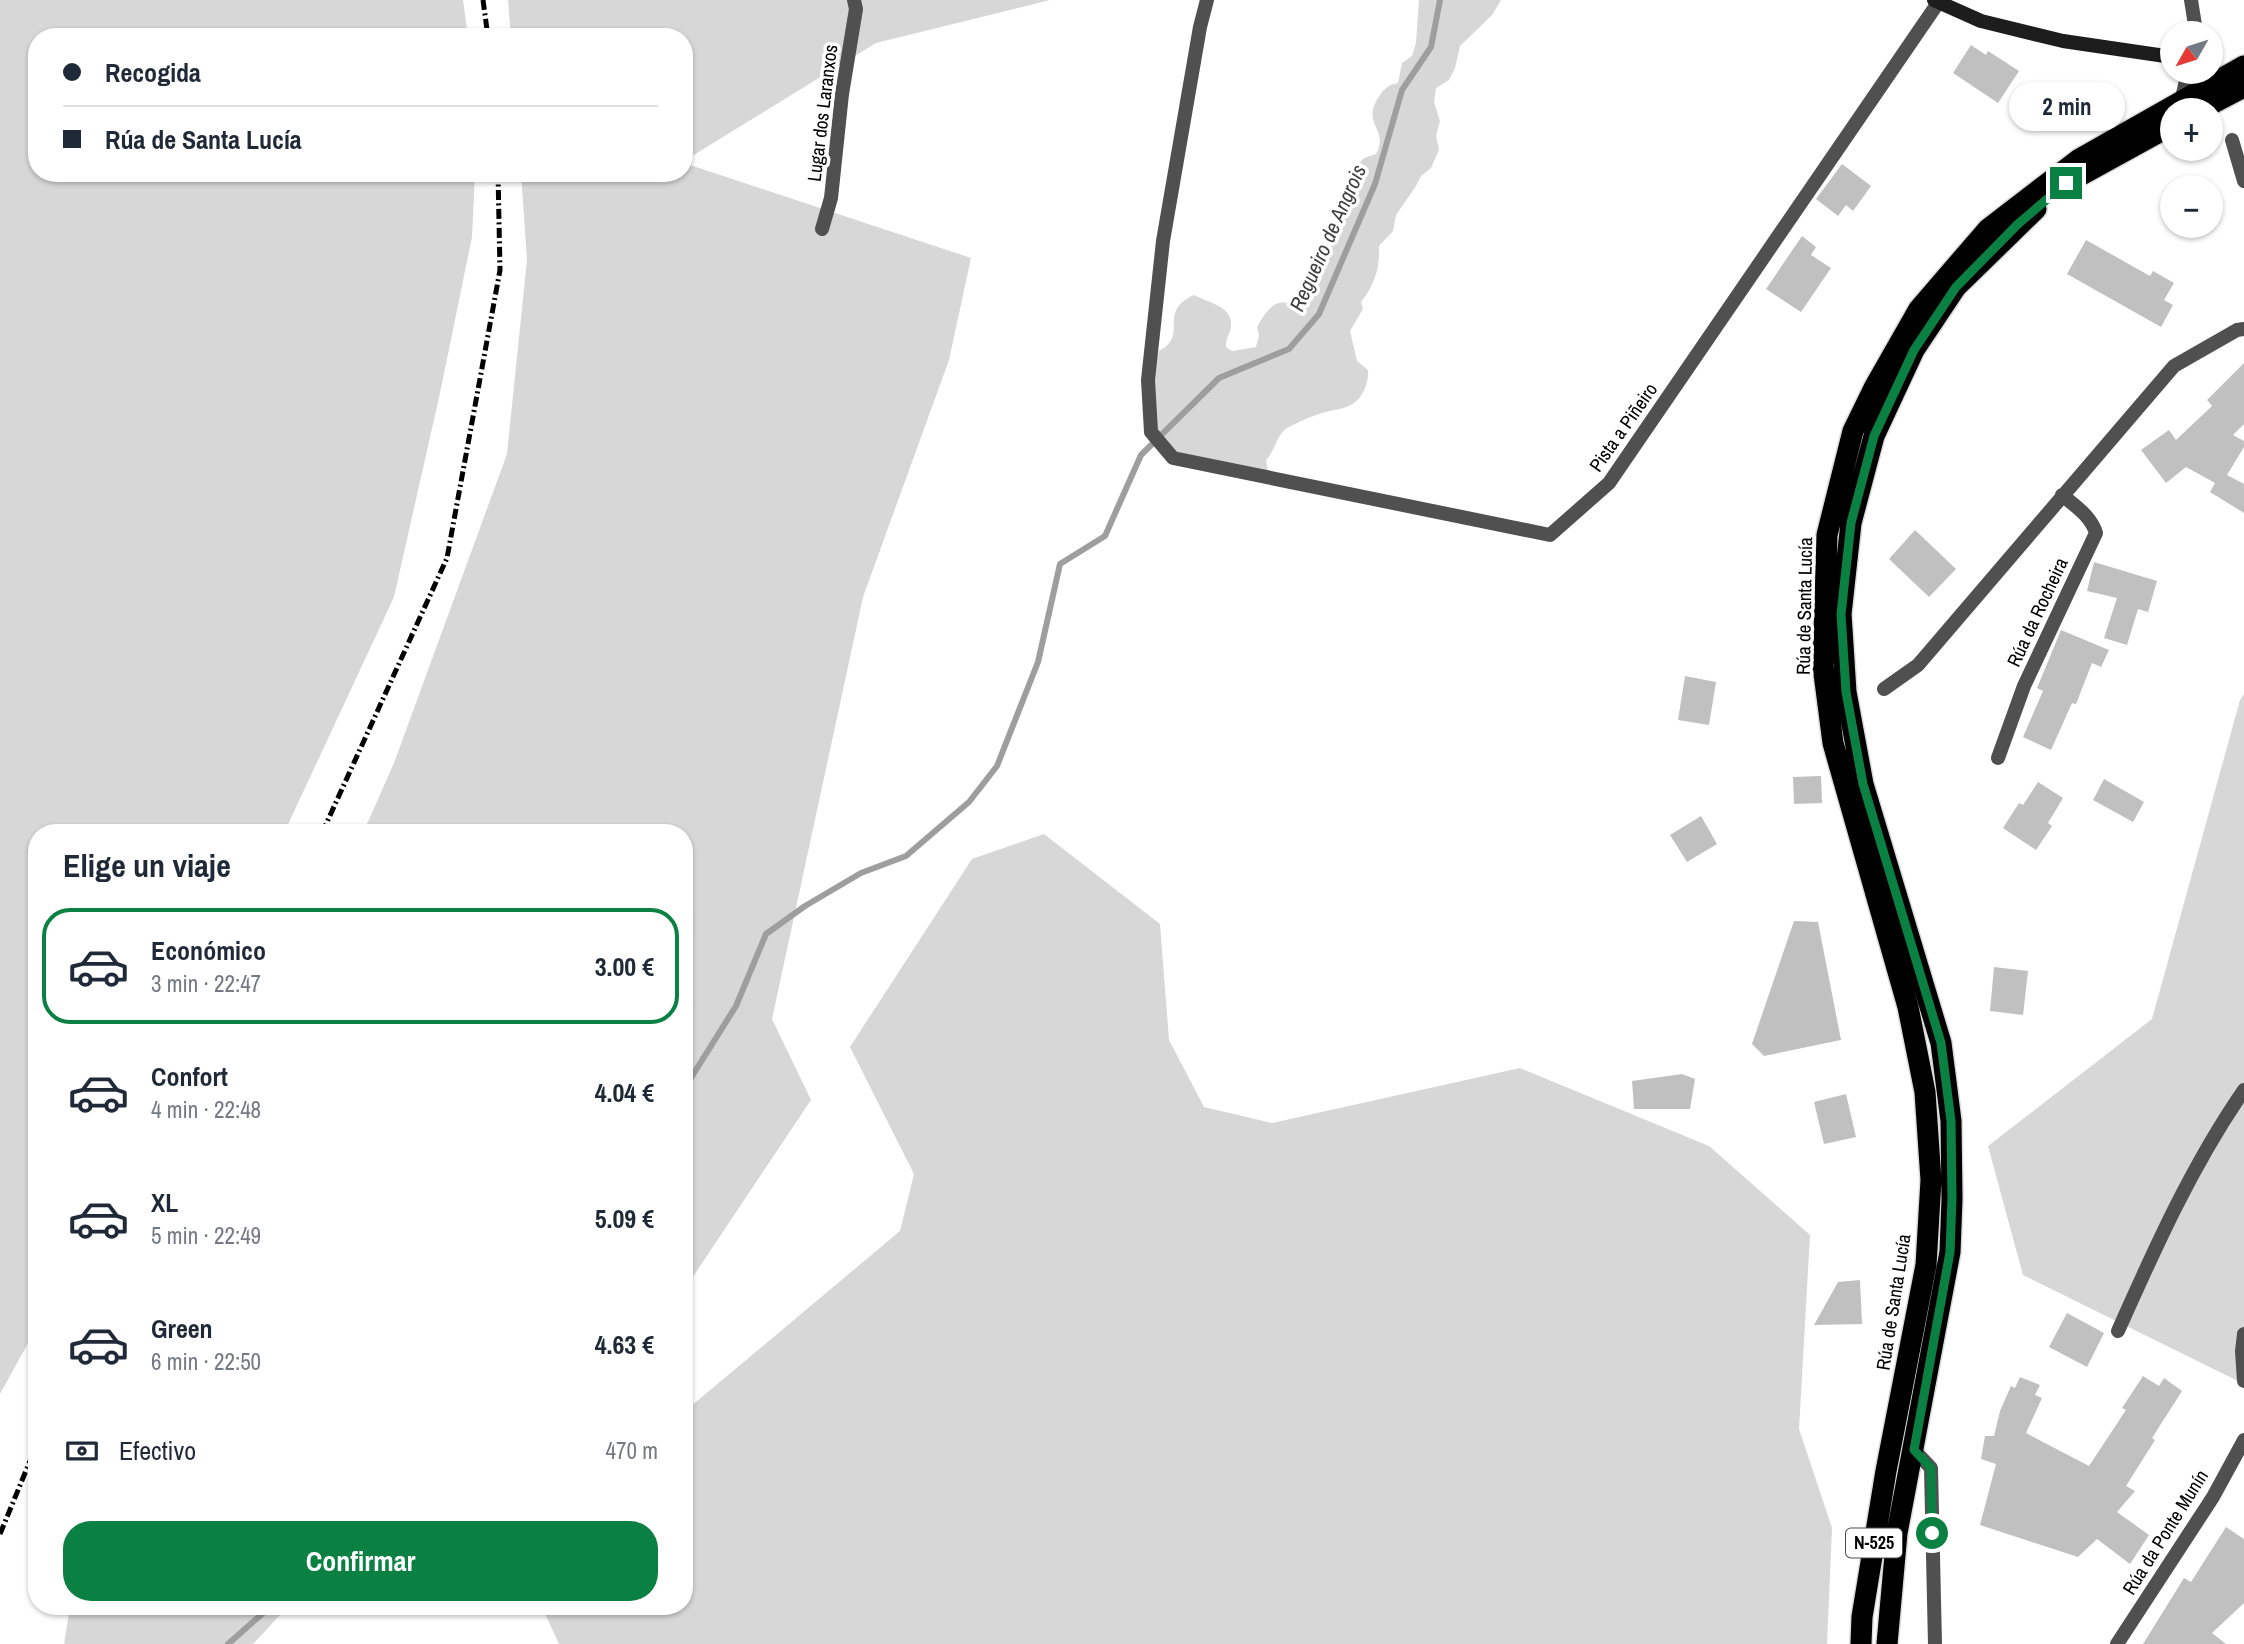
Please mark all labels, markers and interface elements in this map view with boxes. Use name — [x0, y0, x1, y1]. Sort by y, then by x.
north arrow — [2160, 21, 2222, 84]
map controls — [2160, 21, 2223, 238]
street label: Lugar dos Laranxos — [801, 43, 843, 183]
text: Recogida — [105, 55, 201, 90]
callout: 2 min — [2008, 82, 2124, 130]
text: 2 min — [2042, 91, 2092, 122]
button: + — [2160, 98, 2223, 161]
text: Rúa de Santa Lucía — [105, 122, 302, 157]
water label: Regueiro de Angrois — [1282, 159, 1373, 316]
route end — [2050, 167, 2082, 199]
button: − — [2160, 175, 2223, 238]
street label: Pista a Piñeiro — [1583, 377, 1663, 477]
street label: Rúa de Santa Lucía — [1790, 537, 1818, 675]
street label: Rúa da Rocheira — [2000, 553, 2074, 671]
text: Elige un viaje — [63, 844, 231, 887]
text: Económico — [151, 933, 266, 968]
icon: car — [67, 935, 130, 998]
text: 3.00 € — [595, 949, 654, 984]
text: 3 min · 22:47 — [151, 968, 261, 999]
text: Confort — [151, 1059, 228, 1094]
icon: car — [67, 1061, 130, 1124]
text: 4.04 € — [595, 1075, 654, 1110]
text: 4 min · 22:48 — [151, 1094, 261, 1125]
text: XL — [151, 1185, 178, 1220]
icon: car — [67, 1187, 130, 1250]
text: 5.09 € — [595, 1201, 654, 1236]
text: 5 min · 22:49 — [151, 1220, 261, 1251]
street label: Rúa de Santa Lucía — [1869, 1232, 1917, 1372]
text: Green — [151, 1311, 213, 1346]
icon: car — [67, 1313, 130, 1376]
text: 4.63 € — [595, 1327, 654, 1362]
text: 6 min · 22:50 — [151, 1346, 261, 1377]
icon: cash — [63, 1432, 101, 1470]
text: Efectivo — [119, 1433, 196, 1468]
text: 470 m — [606, 1435, 658, 1466]
street label: Rúa da Ponte Munín — [2116, 1465, 2214, 1599]
route start — [1916, 1517, 1948, 1549]
button: Confirmar — [63, 1521, 658, 1601]
road number: N-525 — [1846, 1528, 1902, 1558]

